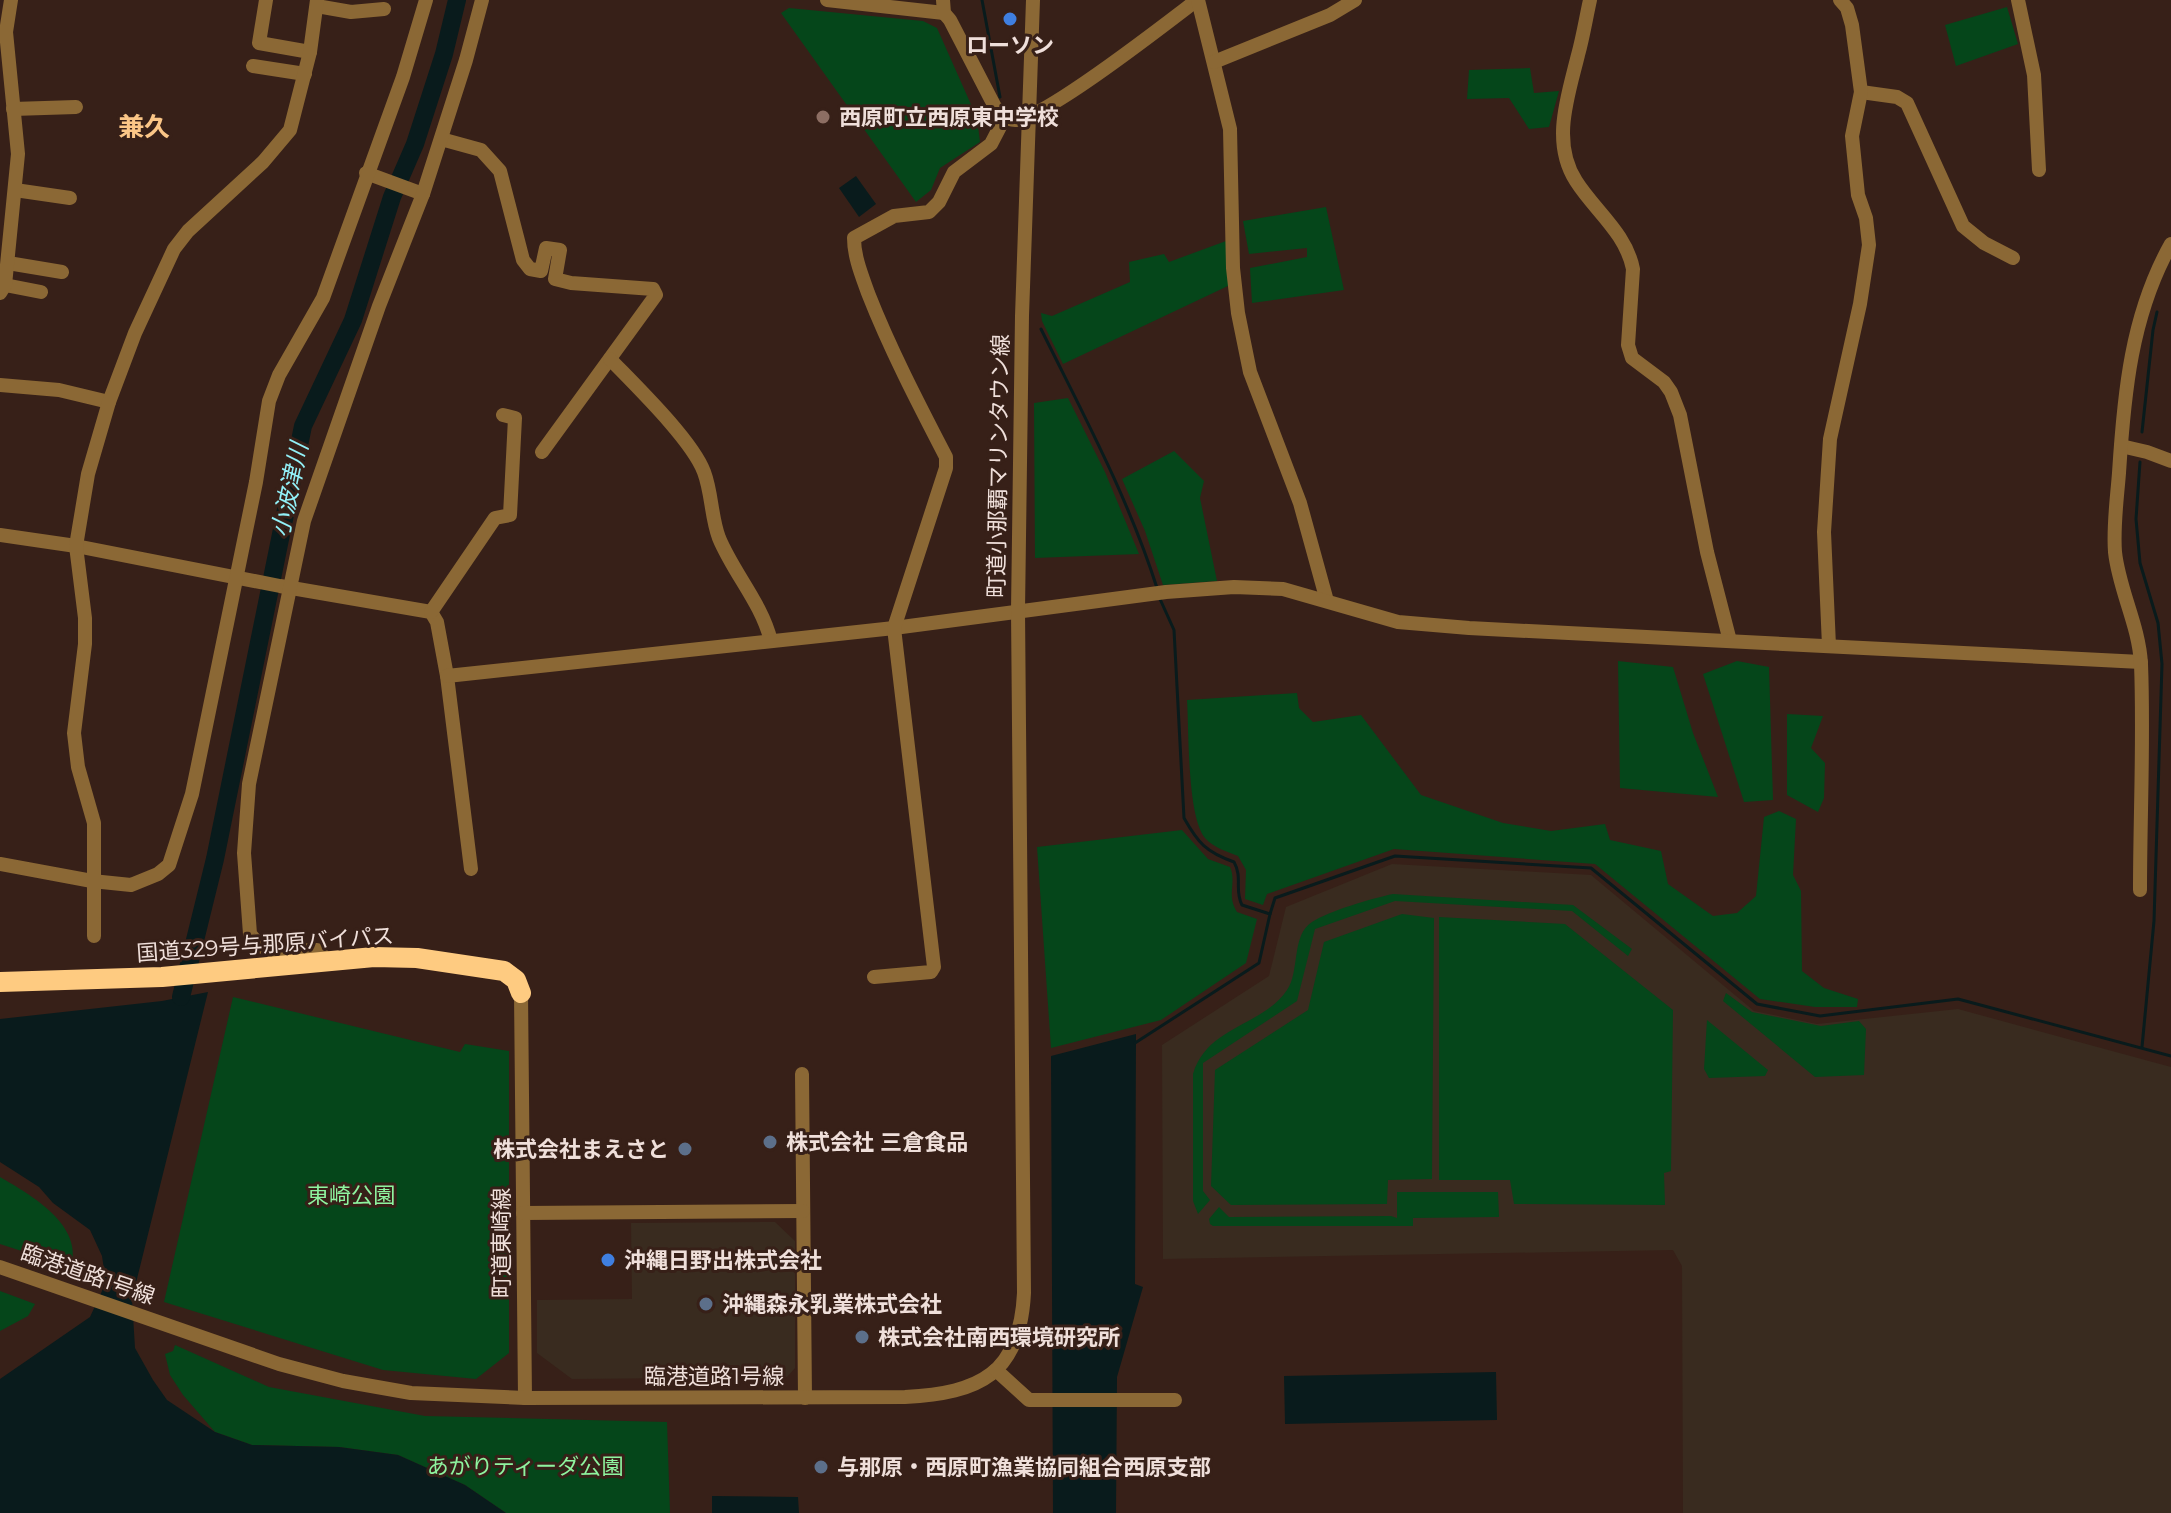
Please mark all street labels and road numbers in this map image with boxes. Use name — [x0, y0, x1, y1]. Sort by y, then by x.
street label: 町道小那覇マリンタウン線 — [983, 334, 1014, 598]
street label: 国道329号与那原バイパス — [136, 922, 395, 967]
street label: 町道東崎線 — [488, 1188, 515, 1298]
street label: 臨港道路1号線 — [17, 1239, 158, 1310]
street label: 臨港道路1号線 — [644, 1363, 784, 1390]

